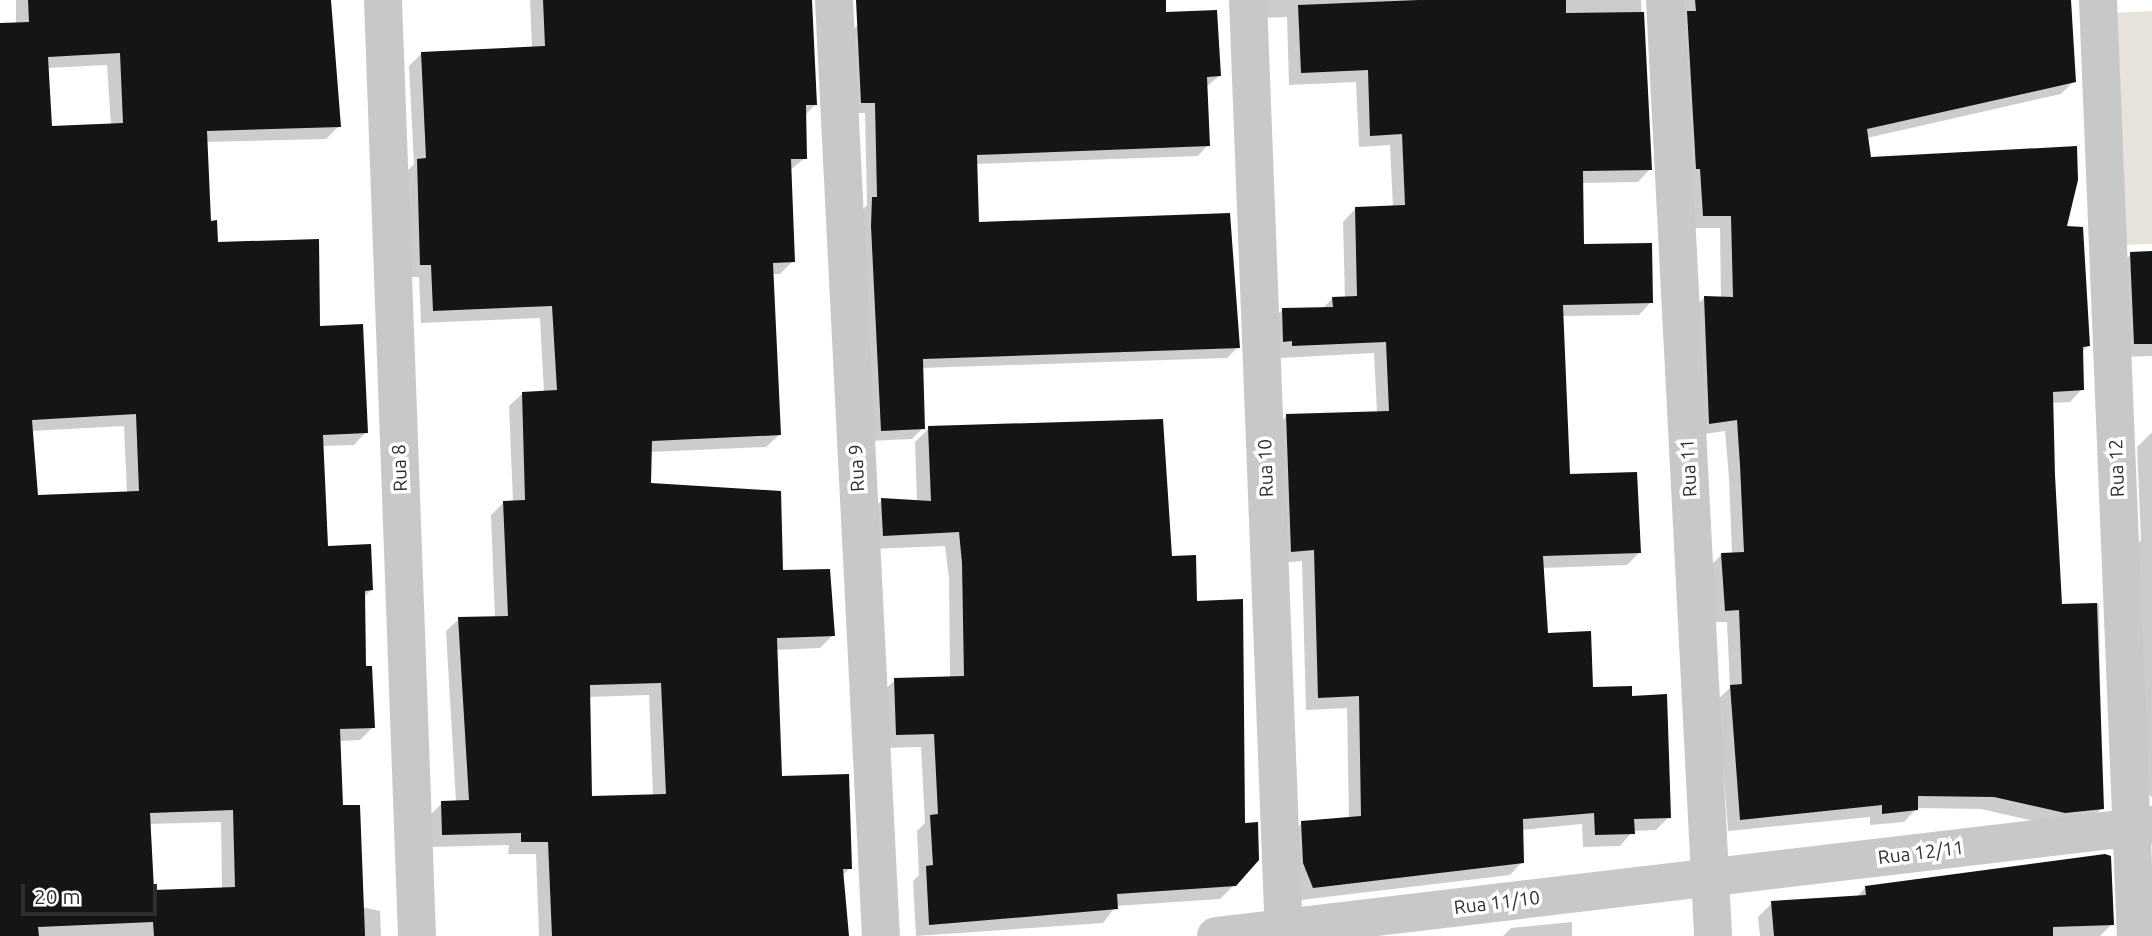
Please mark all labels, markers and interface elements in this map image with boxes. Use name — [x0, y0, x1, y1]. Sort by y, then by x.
street label: Rua 11 — [1676, 438, 1702, 498]
street label: Rua 10 — [1254, 439, 1278, 497]
street label: Rua 12 — [2105, 439, 2129, 497]
street label: Rua 8 — [388, 444, 412, 492]
street label: Rua 9 — [844, 444, 870, 492]
street label: Rua 12/11 — [1877, 836, 1965, 870]
scale bar — [24, 870, 161, 914]
text: 20 m — [34, 884, 81, 908]
street label: Rua 11/10 — [1453, 886, 1541, 920]

